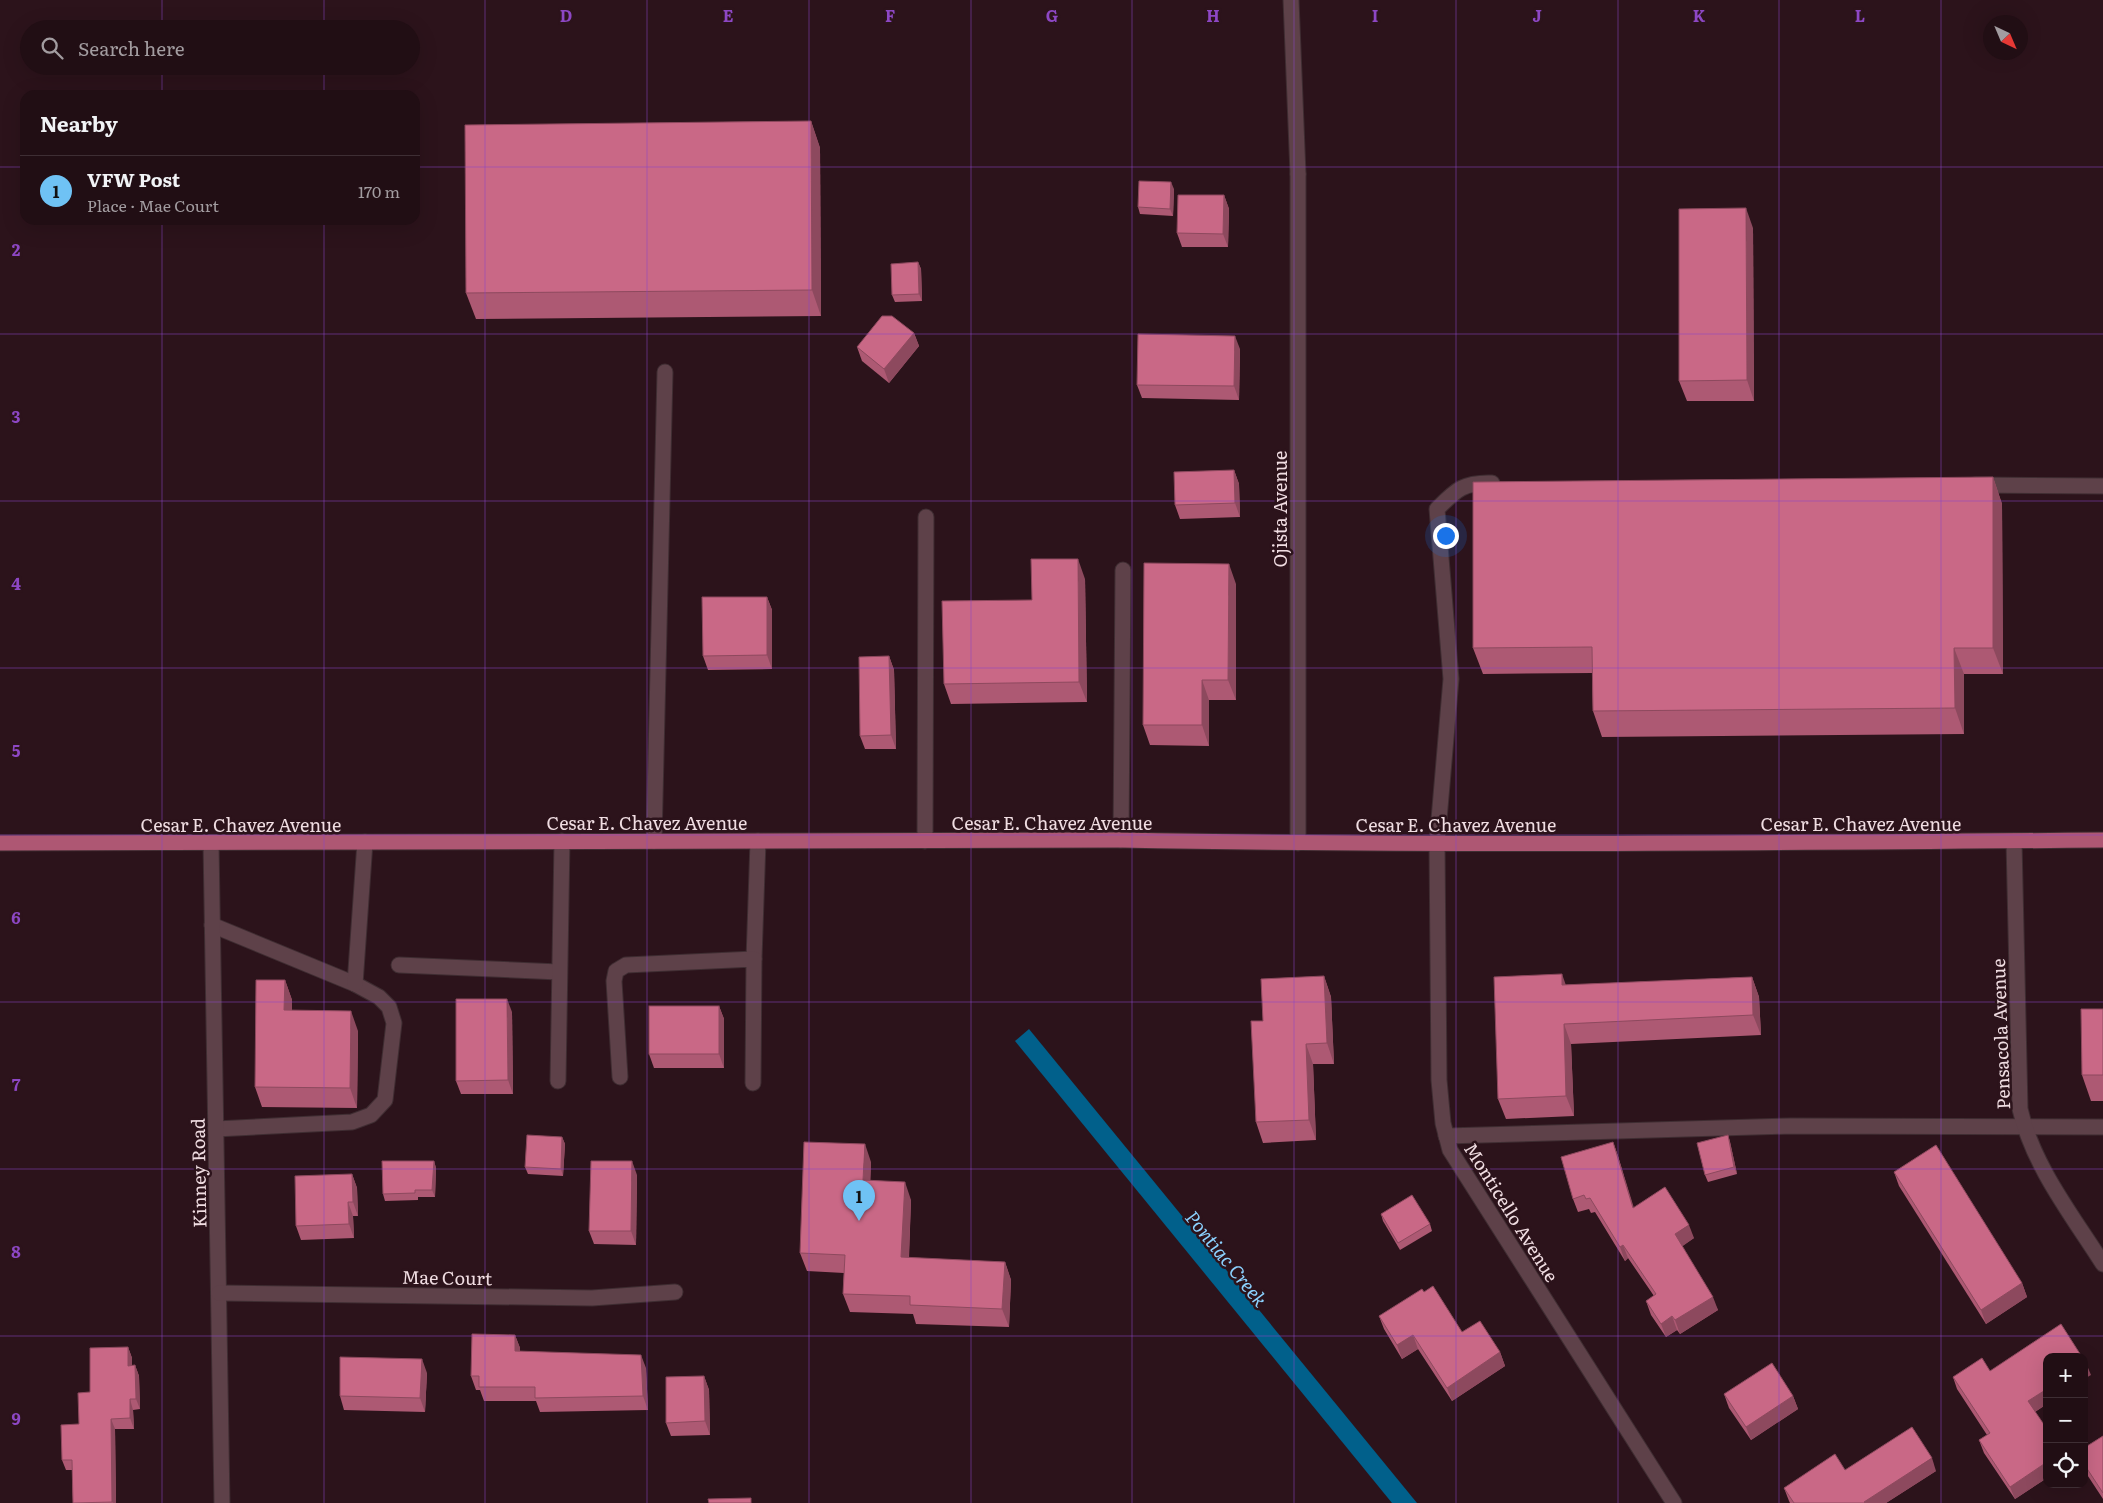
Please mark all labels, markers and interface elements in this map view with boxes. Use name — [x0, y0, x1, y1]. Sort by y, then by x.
text: D — [560, 3, 572, 27]
text: E — [723, 3, 734, 27]
text: F — [885, 3, 895, 27]
text: G — [1046, 3, 1058, 27]
text: H — [1206, 3, 1220, 27]
text: I — [1372, 3, 1378, 27]
text: J — [1532, 3, 1542, 27]
text: K — [1693, 3, 1706, 27]
text: L — [1855, 3, 1865, 27]
north arrow — [1983, 15, 2028, 60]
search box — [20, 20, 420, 75]
icon: search — [38, 34, 66, 62]
text: Search here — [78, 34, 185, 62]
text: Nearby — [40, 107, 118, 138]
text: VFW Post — [87, 165, 180, 193]
text: 1 — [53, 179, 59, 203]
text: 170 m — [358, 179, 400, 203]
text: Place · Mae Court — [87, 193, 219, 217]
text: 2 — [12, 237, 21, 261]
text: 3 — [12, 404, 21, 428]
street label: Ojista Avenue — [1266, 451, 1293, 567]
your location — [1433, 523, 1459, 549]
text: 4 — [11, 571, 21, 595]
text: 5 — [12, 738, 21, 762]
street label: Cesar E. Chavez Avenue — [547, 809, 747, 836]
street label: Cesar E. Chavez Avenue — [952, 809, 1152, 836]
street label: Cesar E. Chavez Avenue — [1761, 810, 1961, 837]
street label: Cesar E. Chavez Avenue — [141, 811, 341, 838]
street label: Cesar E. Chavez Avenue — [1356, 811, 1556, 838]
text: 6 — [11, 905, 21, 929]
street label: Pensacola Avenue — [1984, 958, 2016, 1110]
text: 7 — [12, 1072, 21, 1096]
street label: Kinney Road — [184, 1118, 212, 1228]
street label: Monticello Avenue — [1458, 1137, 1566, 1287]
pin: 1 — [843, 1180, 875, 1221]
water label: Pontiac Creek — [1179, 1204, 1275, 1313]
text: 8 — [11, 1239, 21, 1263]
street label: Mae Court — [402, 1263, 493, 1291]
map controls — [2043, 1353, 2088, 1488]
button: + — [2043, 1353, 2088, 1398]
button: − — [2043, 1398, 2088, 1443]
text: 9 — [11, 1406, 21, 1430]
button: locate — [2043, 1443, 2088, 1488]

